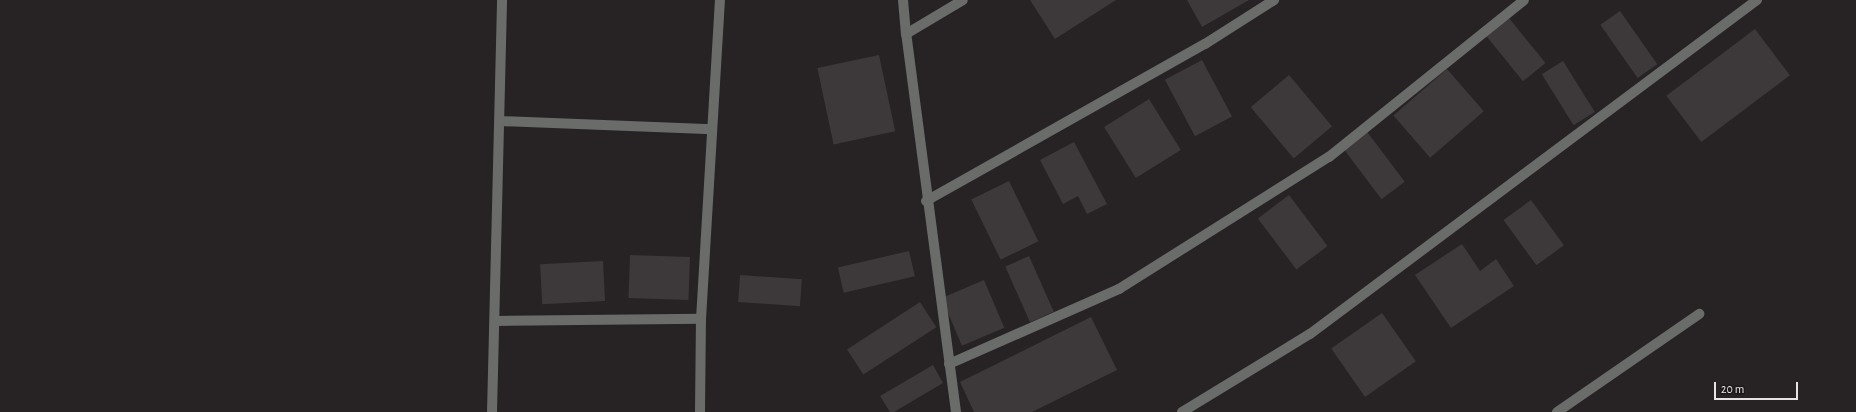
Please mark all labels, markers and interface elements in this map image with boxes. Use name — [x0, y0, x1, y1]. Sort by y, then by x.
scale bar — [1716, 374, 1800, 400]
text: 20 m — [1721, 383, 1744, 395]

